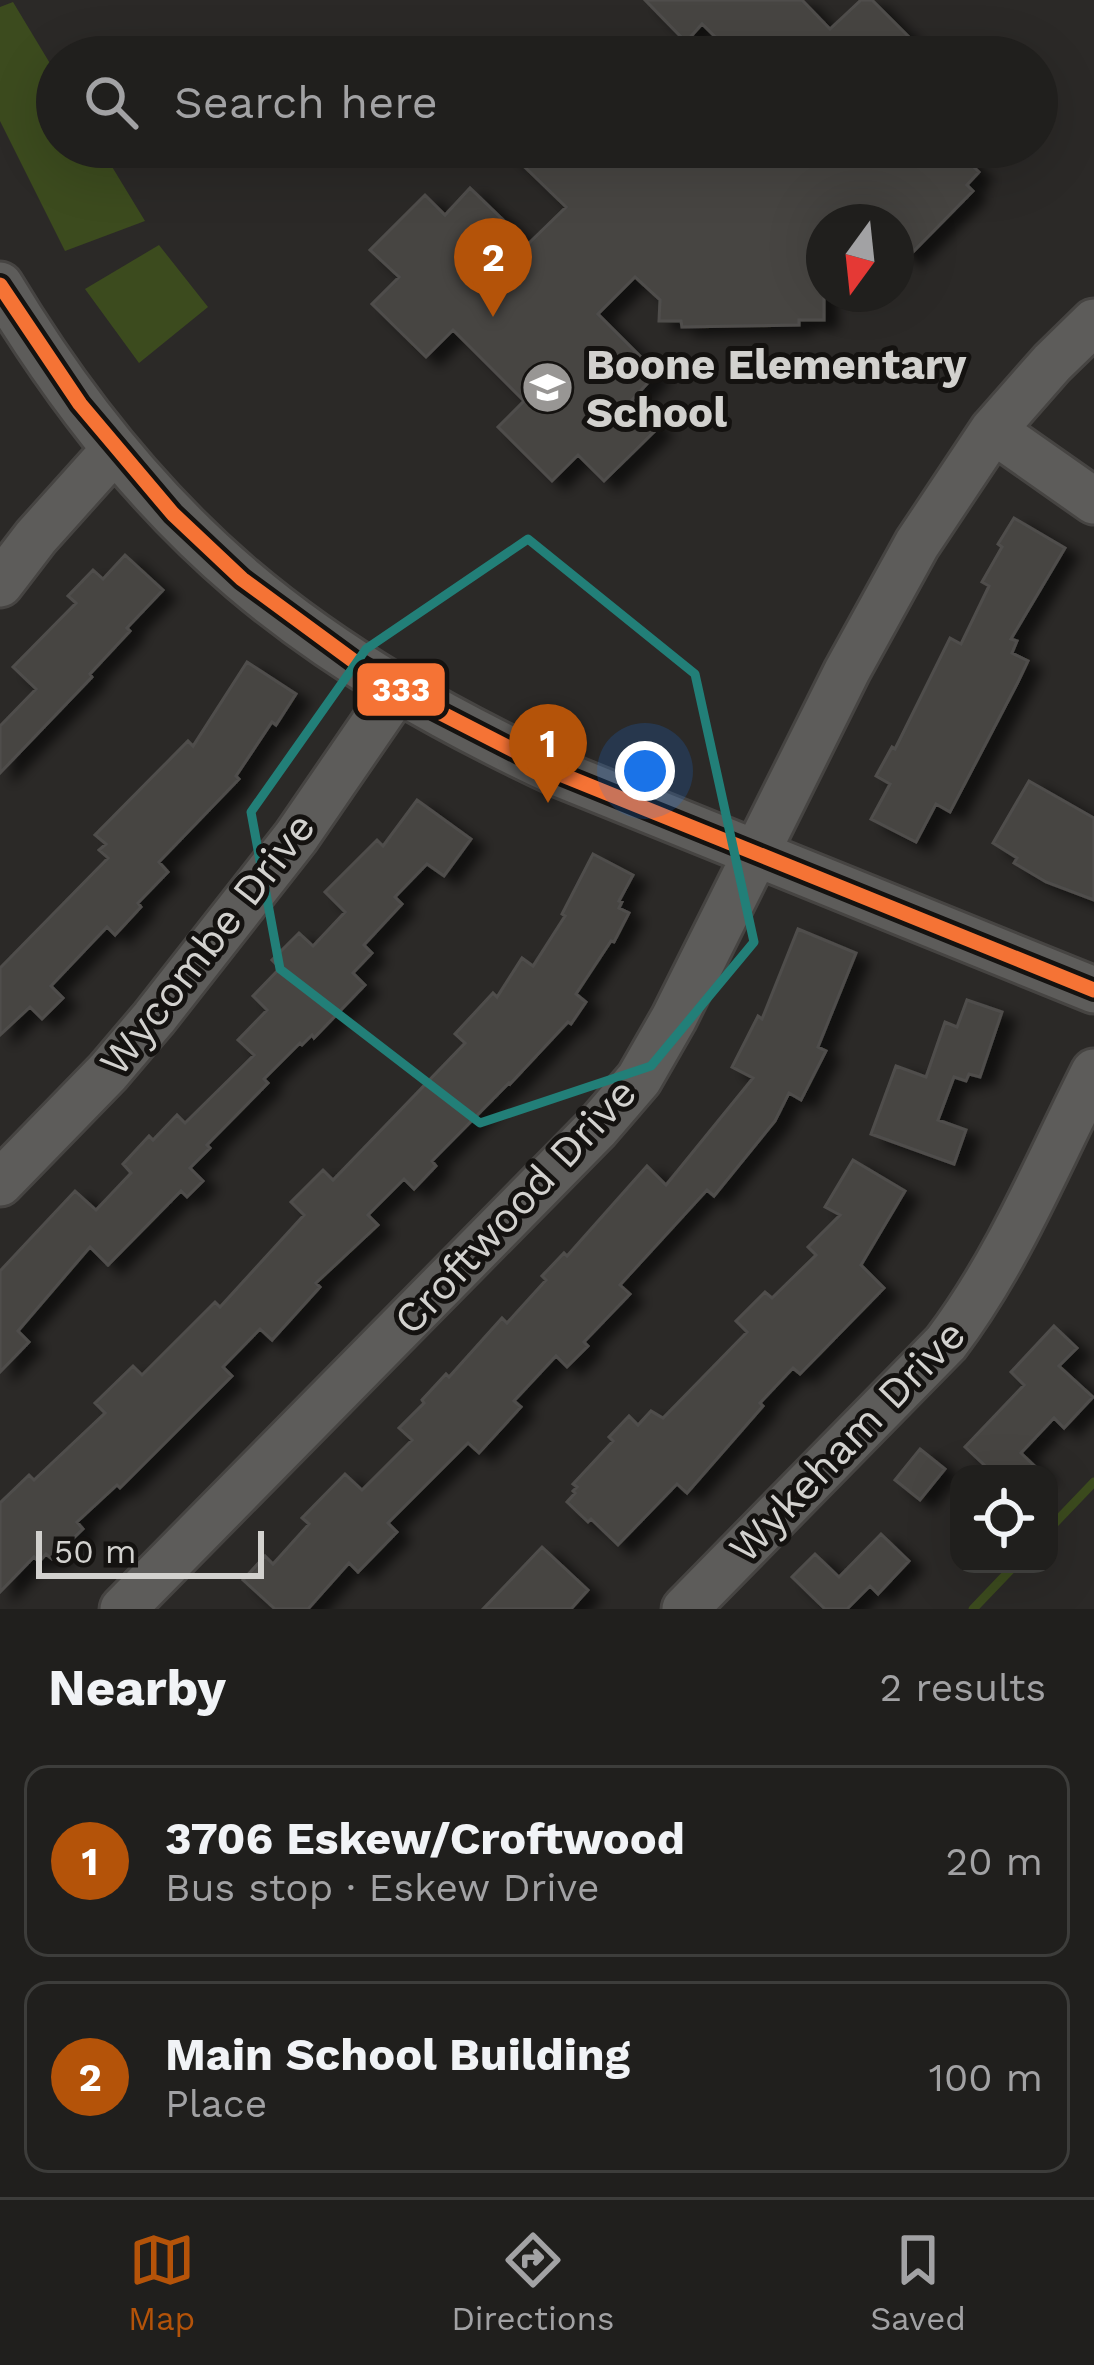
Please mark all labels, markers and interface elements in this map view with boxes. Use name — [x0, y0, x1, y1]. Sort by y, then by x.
search box — [36, 36, 1058, 168]
icon: search — [78, 69, 144, 135]
text: Search here — [174, 76, 438, 129]
north arrow — [806, 204, 914, 312]
pin: 2 — [454, 218, 532, 317]
place label: Boone Elementary School — [586, 340, 967, 437]
school or university icon: Boone Elementary School — [519, 360, 575, 416]
line badge: 333 — [355, 661, 447, 718]
text: 333 — [372, 670, 430, 709]
pin: 1 — [509, 704, 587, 803]
your location — [615, 741, 675, 801]
street label: Wycombe Drive — [89, 803, 325, 1085]
street label: Croftwood Drive — [384, 1068, 646, 1344]
street label: Wykeham Drive — [719, 1310, 975, 1572]
map controls — [950, 1465, 1058, 1573]
button: locate — [950, 1465, 1058, 1573]
scale bar — [36, 1525, 264, 1578]
text: 50 m — [54, 1532, 136, 1571]
text: Nearby — [48, 1658, 226, 1717]
text: 2 results — [880, 1665, 1046, 1710]
text: 3706 Eskew/Croftwood — [165, 1812, 685, 1865]
text: 1 — [82, 1839, 98, 1884]
text: 20 m — [946, 1839, 1043, 1884]
text: Bus stop · Eskew Drive — [165, 1865, 599, 1910]
text: Main School Building — [165, 2028, 630, 2081]
text: 2 — [78, 2055, 102, 2100]
text: 100 m — [929, 2055, 1043, 2100]
text: Place — [165, 2081, 267, 2126]
tab: Map — [128, 2227, 195, 2338]
tab: Directions — [451, 2227, 614, 2338]
tab: Saved — [870, 2227, 966, 2338]

